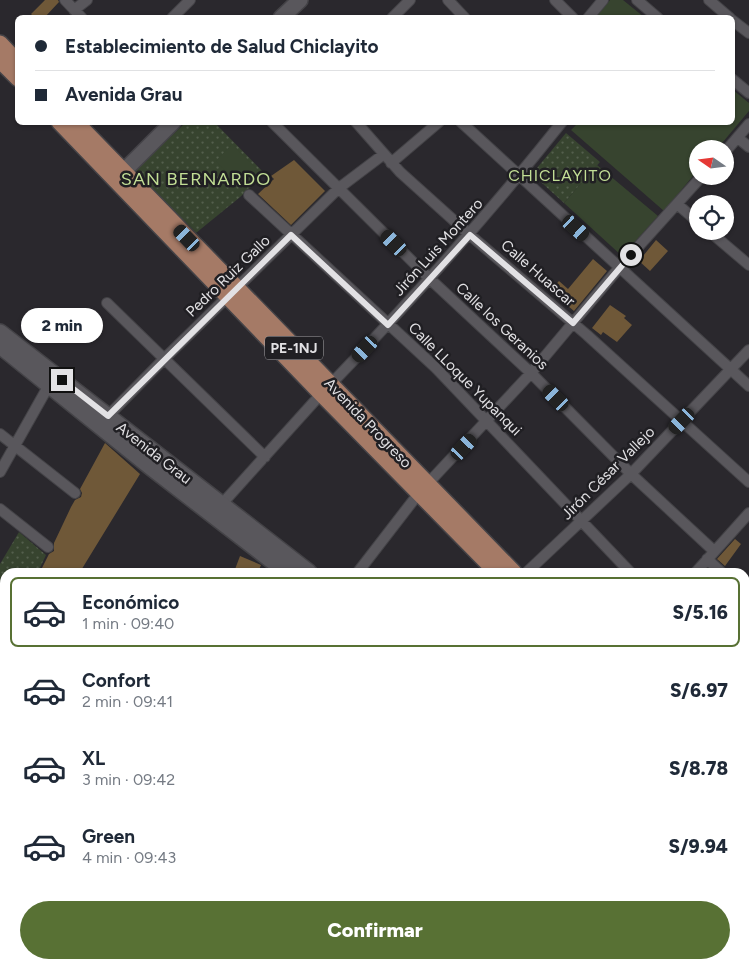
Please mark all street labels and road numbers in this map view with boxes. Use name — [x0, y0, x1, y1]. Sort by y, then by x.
street label: Jirón Luis Montero — [390, 194, 487, 299]
street label: Pedro Ruiz Gallo — [182, 231, 274, 321]
street label: Calle Huascar — [497, 236, 579, 310]
street label: Calle los Geranios — [452, 279, 552, 373]
street label: Calle LLoque Yupanqui — [405, 319, 525, 439]
road number: PE-1NJ — [265, 336, 323, 359]
street label: Avenida Progreso — [321, 374, 416, 472]
street label: Avenida Grau — [113, 418, 195, 488]
street label: Jirón César Vallejo — [558, 422, 659, 523]

